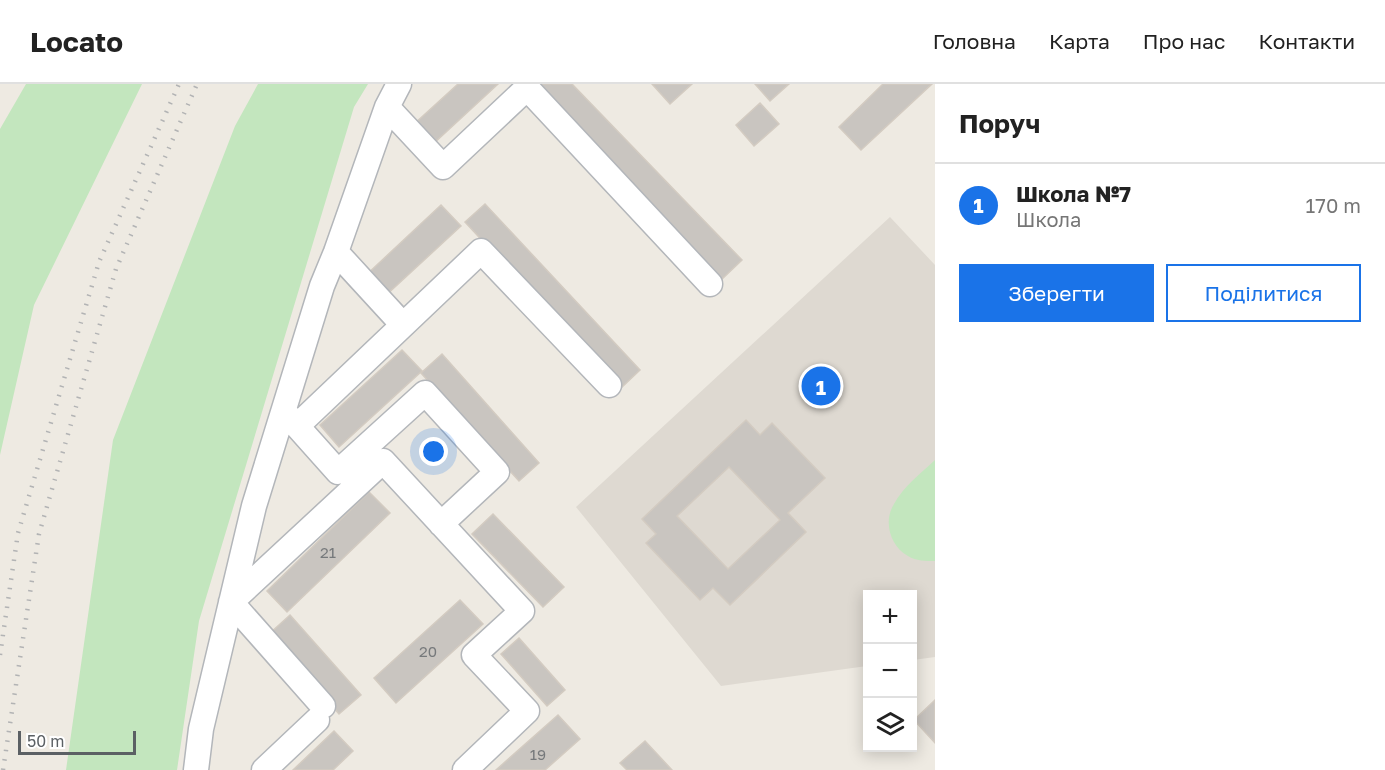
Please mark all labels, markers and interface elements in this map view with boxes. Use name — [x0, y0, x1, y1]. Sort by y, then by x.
text: Locato — [30, 25, 123, 58]
text: Головна — [933, 28, 1016, 54]
text: Карта — [1049, 28, 1110, 54]
text: Про нас — [1143, 28, 1225, 54]
text: Контакти — [1258, 28, 1355, 54]
text: Поруч — [959, 108, 1040, 139]
text: Школа №7 — [1016, 180, 1131, 207]
text: 1 — [973, 193, 984, 217]
text: 170 m — [1306, 193, 1361, 217]
text: Школа — [1016, 207, 1081, 231]
button: Зберегти — [959, 264, 1154, 322]
button: Поділитися — [1166, 264, 1361, 322]
pin: 1 — [802, 364, 840, 408]
your location — [419, 437, 448, 466]
house number: 21 — [320, 543, 336, 561]
map controls — [863, 590, 917, 752]
button: + — [863, 590, 917, 644]
house number: 20 — [419, 642, 437, 660]
button: − — [863, 644, 917, 698]
button: layers — [863, 698, 917, 752]
scale bar — [18, 728, 136, 756]
text: 50 m — [27, 731, 64, 751]
house number: 19 — [530, 745, 546, 763]

